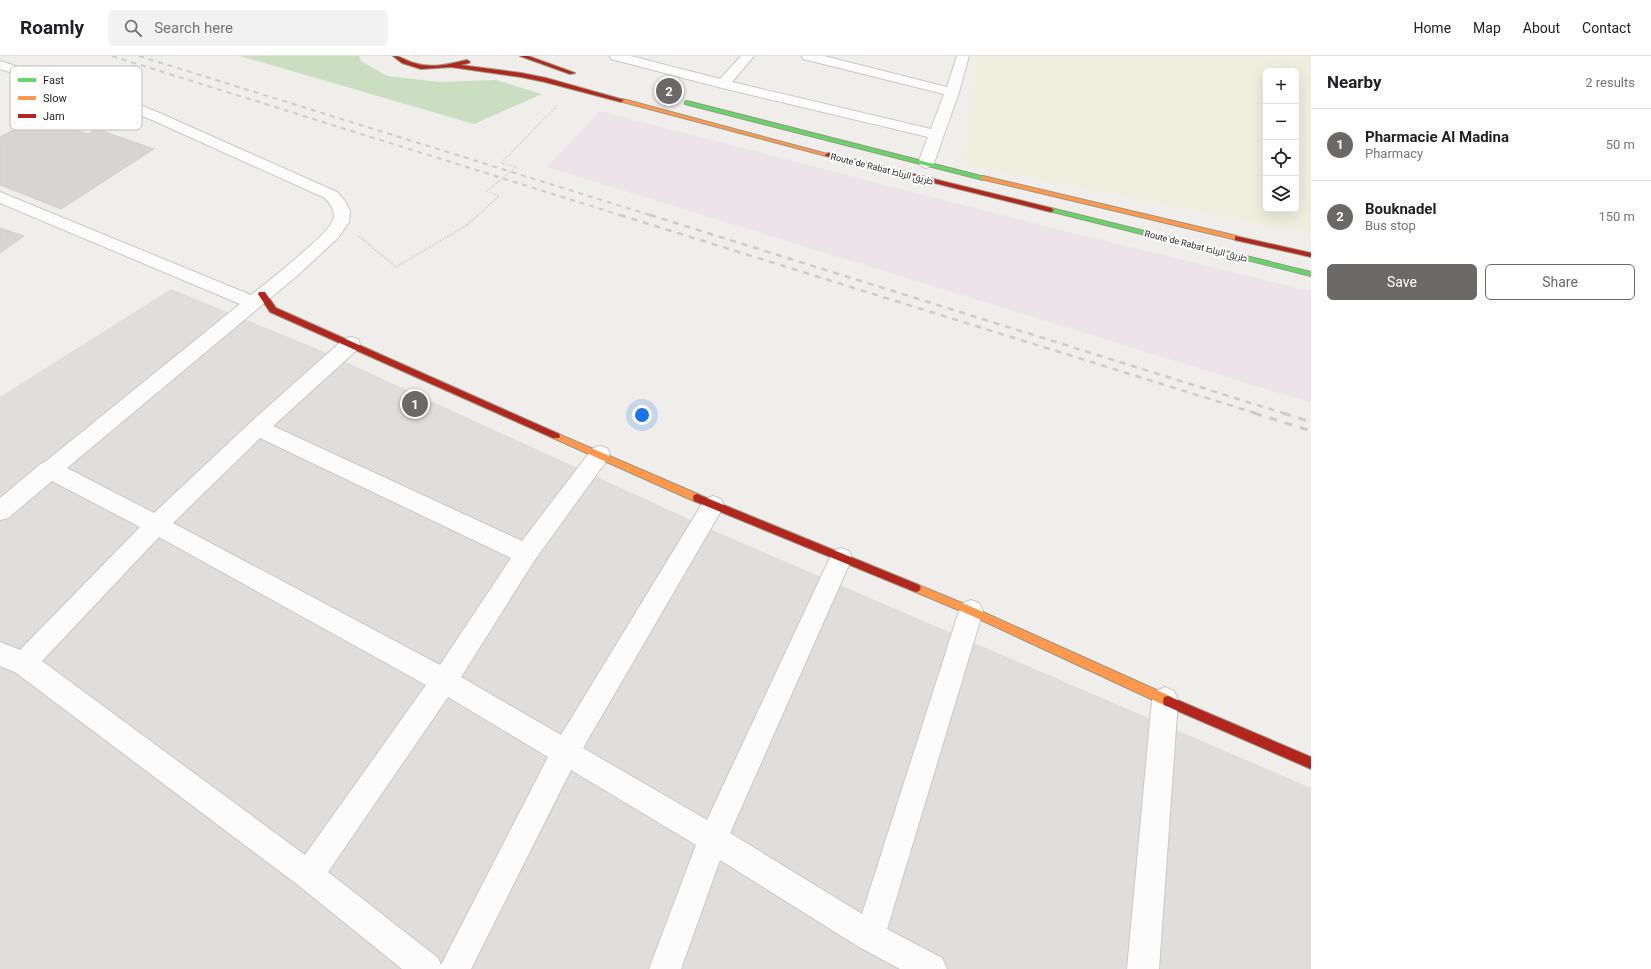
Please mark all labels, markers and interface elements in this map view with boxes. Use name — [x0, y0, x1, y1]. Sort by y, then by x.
search box — [108, 10, 388, 46]
text: Roamly — [20, 16, 84, 39]
icon: search — [122, 17, 144, 39]
text: Search here — [154, 19, 233, 37]
text: Home — [1413, 20, 1451, 36]
text: Map — [1473, 20, 1501, 36]
text: About — [1523, 20, 1560, 36]
text: Contact — [1582, 20, 1631, 36]
legend — [10, 66, 142, 130]
map controls — [1263, 68, 1299, 212]
button: + — [1263, 68, 1299, 104]
text: Nearby — [1327, 72, 1382, 92]
text: Fast — [43, 74, 65, 87]
text: 2 results — [1585, 75, 1635, 90]
pin: 2 — [656, 76, 682, 106]
text: Slow — [43, 92, 67, 105]
button: − — [1263, 104, 1299, 140]
text: Jam — [43, 110, 65, 123]
text: Pharmacie Al Madina — [1365, 128, 1509, 146]
text: 1 — [1336, 137, 1344, 152]
text: 50 m — [1606, 137, 1635, 152]
button: locate — [1263, 140, 1299, 176]
text: Pharmacy — [1365, 146, 1423, 161]
street label: Route de Rabat طريق الرباط — [829, 151, 935, 188]
button: layers — [1263, 176, 1299, 212]
text: Bouknadel — [1365, 200, 1436, 218]
text: 2 — [1336, 209, 1344, 224]
text: 150 m — [1598, 209, 1635, 224]
text: Bus stop — [1365, 218, 1416, 233]
street label: Route de Rabat طريق الرباط — [1143, 228, 1249, 265]
button: Save — [1327, 264, 1477, 300]
button: Share — [1485, 264, 1635, 300]
pin: 1 — [402, 389, 428, 419]
your location — [632, 405, 652, 425]

